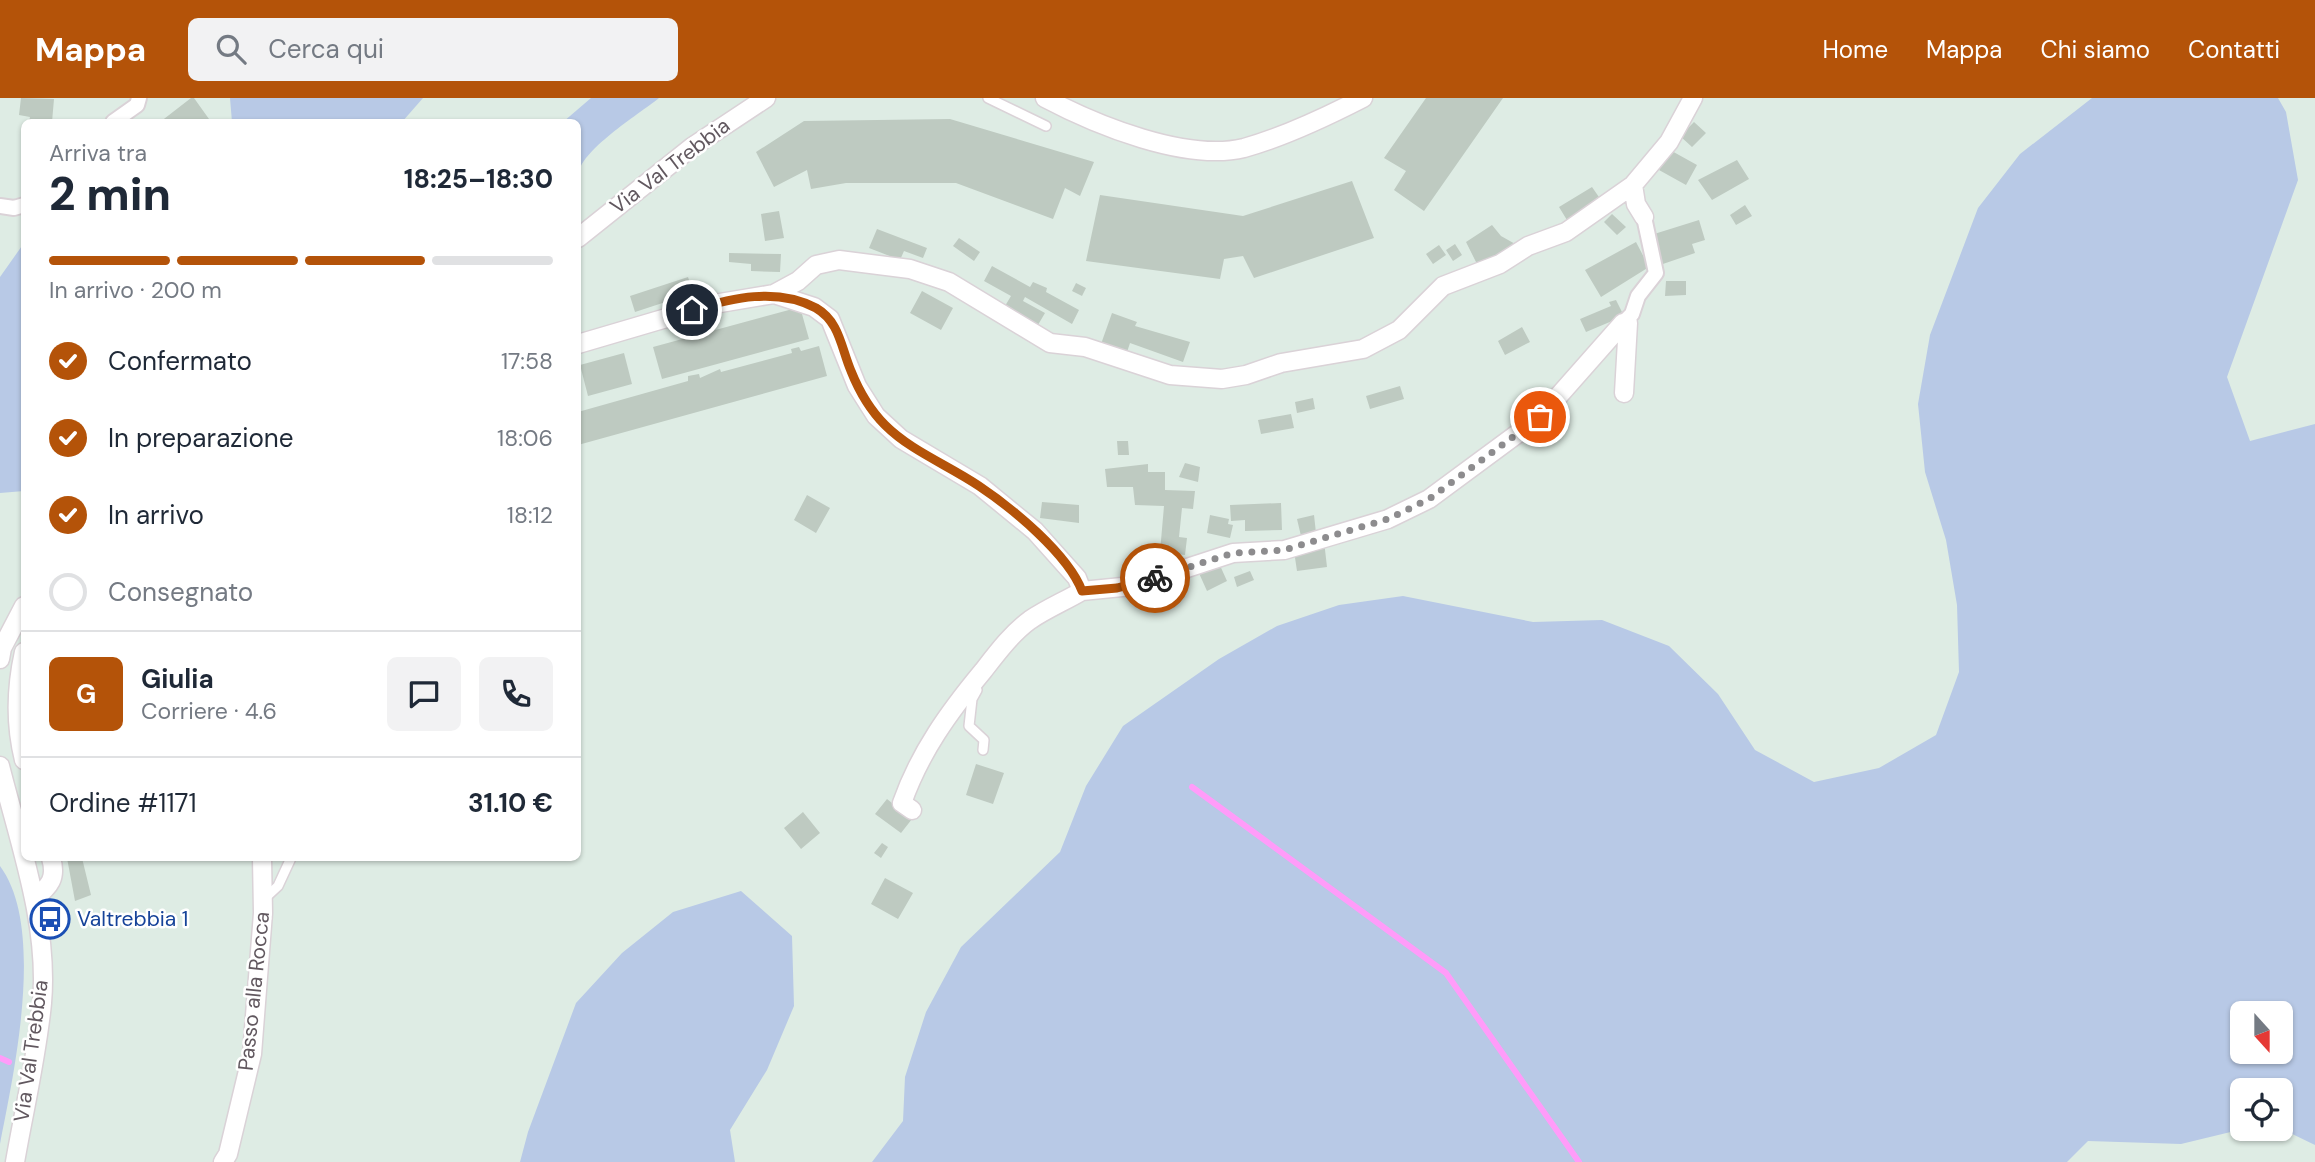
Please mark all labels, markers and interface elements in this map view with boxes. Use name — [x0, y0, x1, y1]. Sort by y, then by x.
search box — [188, 18, 678, 81]
text: Mappa — [35, 28, 146, 71]
icon: search — [212, 30, 250, 68]
text: Cerca qui — [268, 32, 384, 66]
text: Home — [1822, 34, 1888, 65]
text: Mappa — [1926, 34, 2002, 65]
text: Chi siamo — [2040, 34, 2150, 65]
text: Contatti — [2188, 34, 2280, 65]
street label: Via Val Trebbia — [604, 112, 736, 220]
text: Arriva tra — [49, 138, 147, 168]
text: 18:25–18:30 — [404, 162, 553, 196]
text: 2 min — [49, 164, 171, 224]
text: In arrivo · 200 m — [49, 275, 222, 305]
pin — [662, 280, 722, 340]
icon: home — [673, 291, 711, 329]
icon: check — [49, 342, 87, 380]
text: Confermato — [108, 344, 252, 378]
text: 17:58 — [501, 346, 553, 376]
pin — [1510, 387, 1570, 447]
icon: bag — [1521, 398, 1559, 436]
icon: check — [49, 419, 87, 457]
text: In preparazione — [108, 421, 294, 455]
text: 18:06 — [497, 423, 553, 453]
icon: check — [49, 496, 87, 534]
text: In arrivo — [108, 498, 204, 532]
text: 18:12 — [507, 500, 553, 530]
courier — [1120, 543, 1190, 613]
icon: bike — [1136, 559, 1174, 597]
text: Consegnato — [108, 575, 253, 609]
button: chat — [387, 657, 461, 731]
button: phone — [479, 657, 553, 731]
text: Giulia — [141, 662, 214, 696]
text: G — [76, 677, 96, 711]
text: Corriere · 4.6 — [141, 696, 277, 726]
text: Ordine #1171 — [49, 786, 197, 820]
text: 31.10 € — [468, 786, 553, 820]
bus stop icon: Valtrebbia 1 — [29, 898, 71, 940]
place label: Valtrebbia 1 — [77, 905, 188, 933]
street label: Passo alla Rocca — [232, 910, 276, 1072]
street label: Via Val Trebbia — [7, 978, 55, 1124]
north arrow — [2230, 1001, 2292, 1064]
map controls — [2230, 1001, 2293, 1141]
button: locate — [2230, 1078, 2293, 1141]

